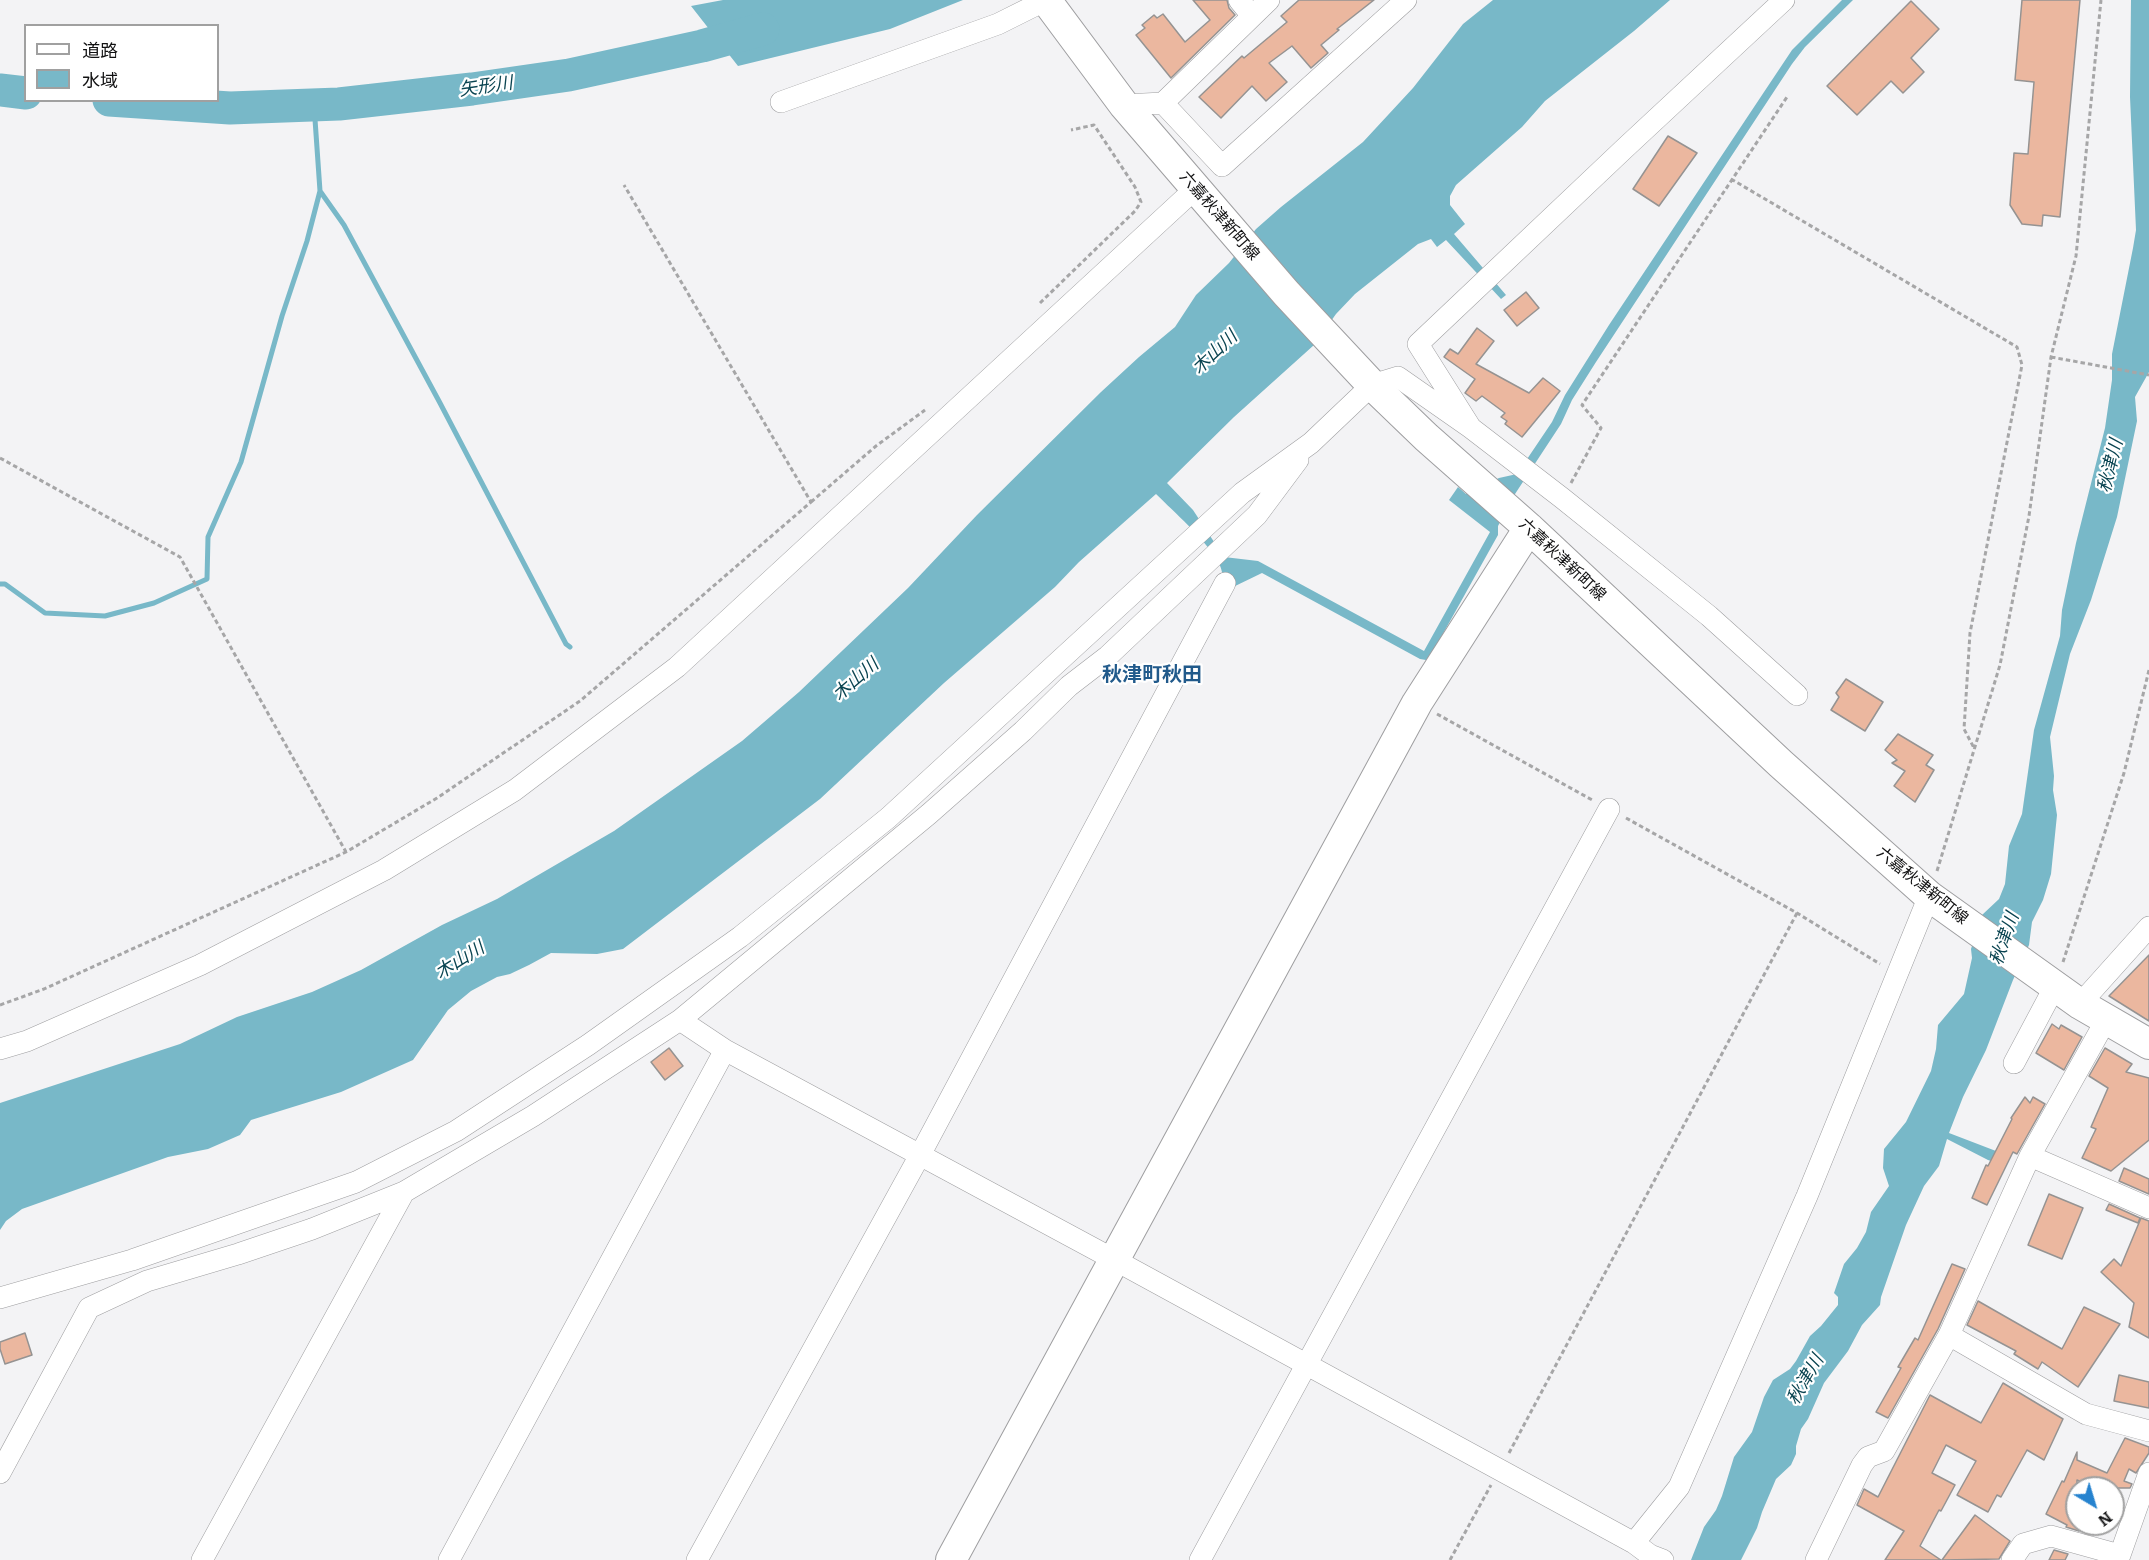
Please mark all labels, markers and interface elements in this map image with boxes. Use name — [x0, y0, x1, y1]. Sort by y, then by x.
legend — [24, 24, 219, 102]
text: 道路 — [82, 40, 118, 62]
text: 水域 — [82, 70, 118, 92]
water label: 矢形川 — [458, 73, 514, 101]
street label: 六嘉秋津新町線 — [1175, 167, 1263, 265]
water label: 木山川 — [1188, 327, 1242, 379]
water label: 秋津川 — [2094, 437, 2128, 495]
street label: 六嘉秋津新町線 — [1514, 515, 1610, 605]
water label: 木山川 — [829, 654, 883, 706]
district label: 秋津町秋田 — [1102, 663, 1202, 687]
street label: 六嘉秋津新町線 — [1872, 843, 1972, 929]
water label: 秋津川 — [1986, 910, 2024, 968]
water label: 木山川 — [431, 938, 489, 984]
water label: 秋津川 — [1783, 1351, 1829, 1409]
north arrow — [2065, 1476, 2125, 1536]
text: N — [2094, 1508, 2116, 1530]

